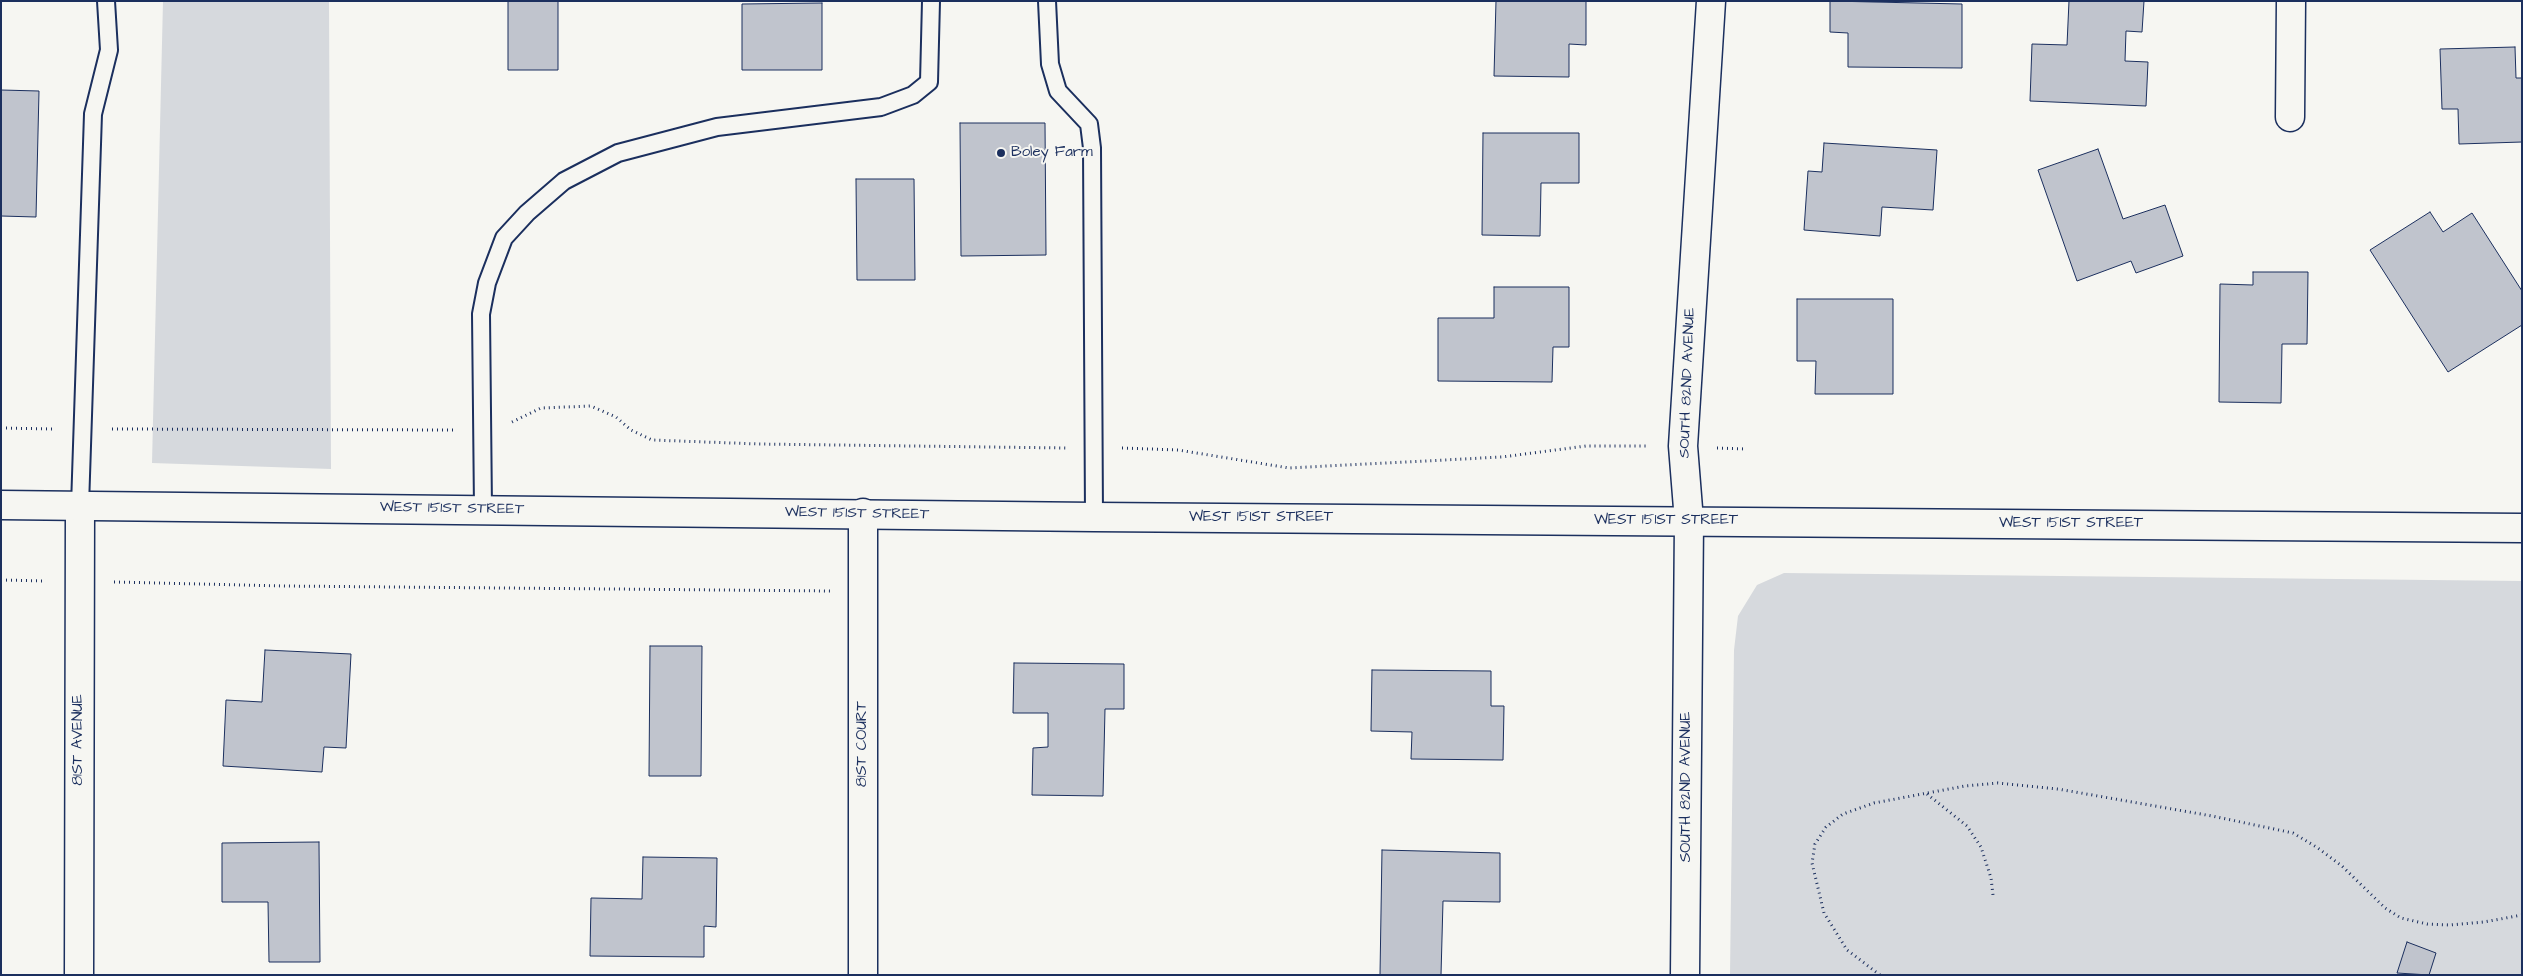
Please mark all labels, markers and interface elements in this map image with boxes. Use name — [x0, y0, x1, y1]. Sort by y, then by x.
place label: Boley Farm — [1011, 144, 1093, 162]
marker: Boley Farm — [995, 147, 1007, 159]
street label: SOUTH 82ND AVENUE — [1676, 307, 1700, 459]
street label: WEST 151ST STREET — [380, 499, 524, 519]
street label: WEST 151ST STREET — [785, 504, 929, 524]
street label: WEST 151ST STREET — [1189, 509, 1333, 527]
street label: WEST 151ST STREET — [1594, 512, 1738, 530]
street label: WEST 151ST STREET — [1999, 515, 2143, 533]
street label: 81ST AVENUE — [70, 694, 88, 786]
street label: 81ST COURT — [854, 701, 872, 787]
street label: SOUTH 82ND AVENUE — [1678, 712, 1696, 862]

